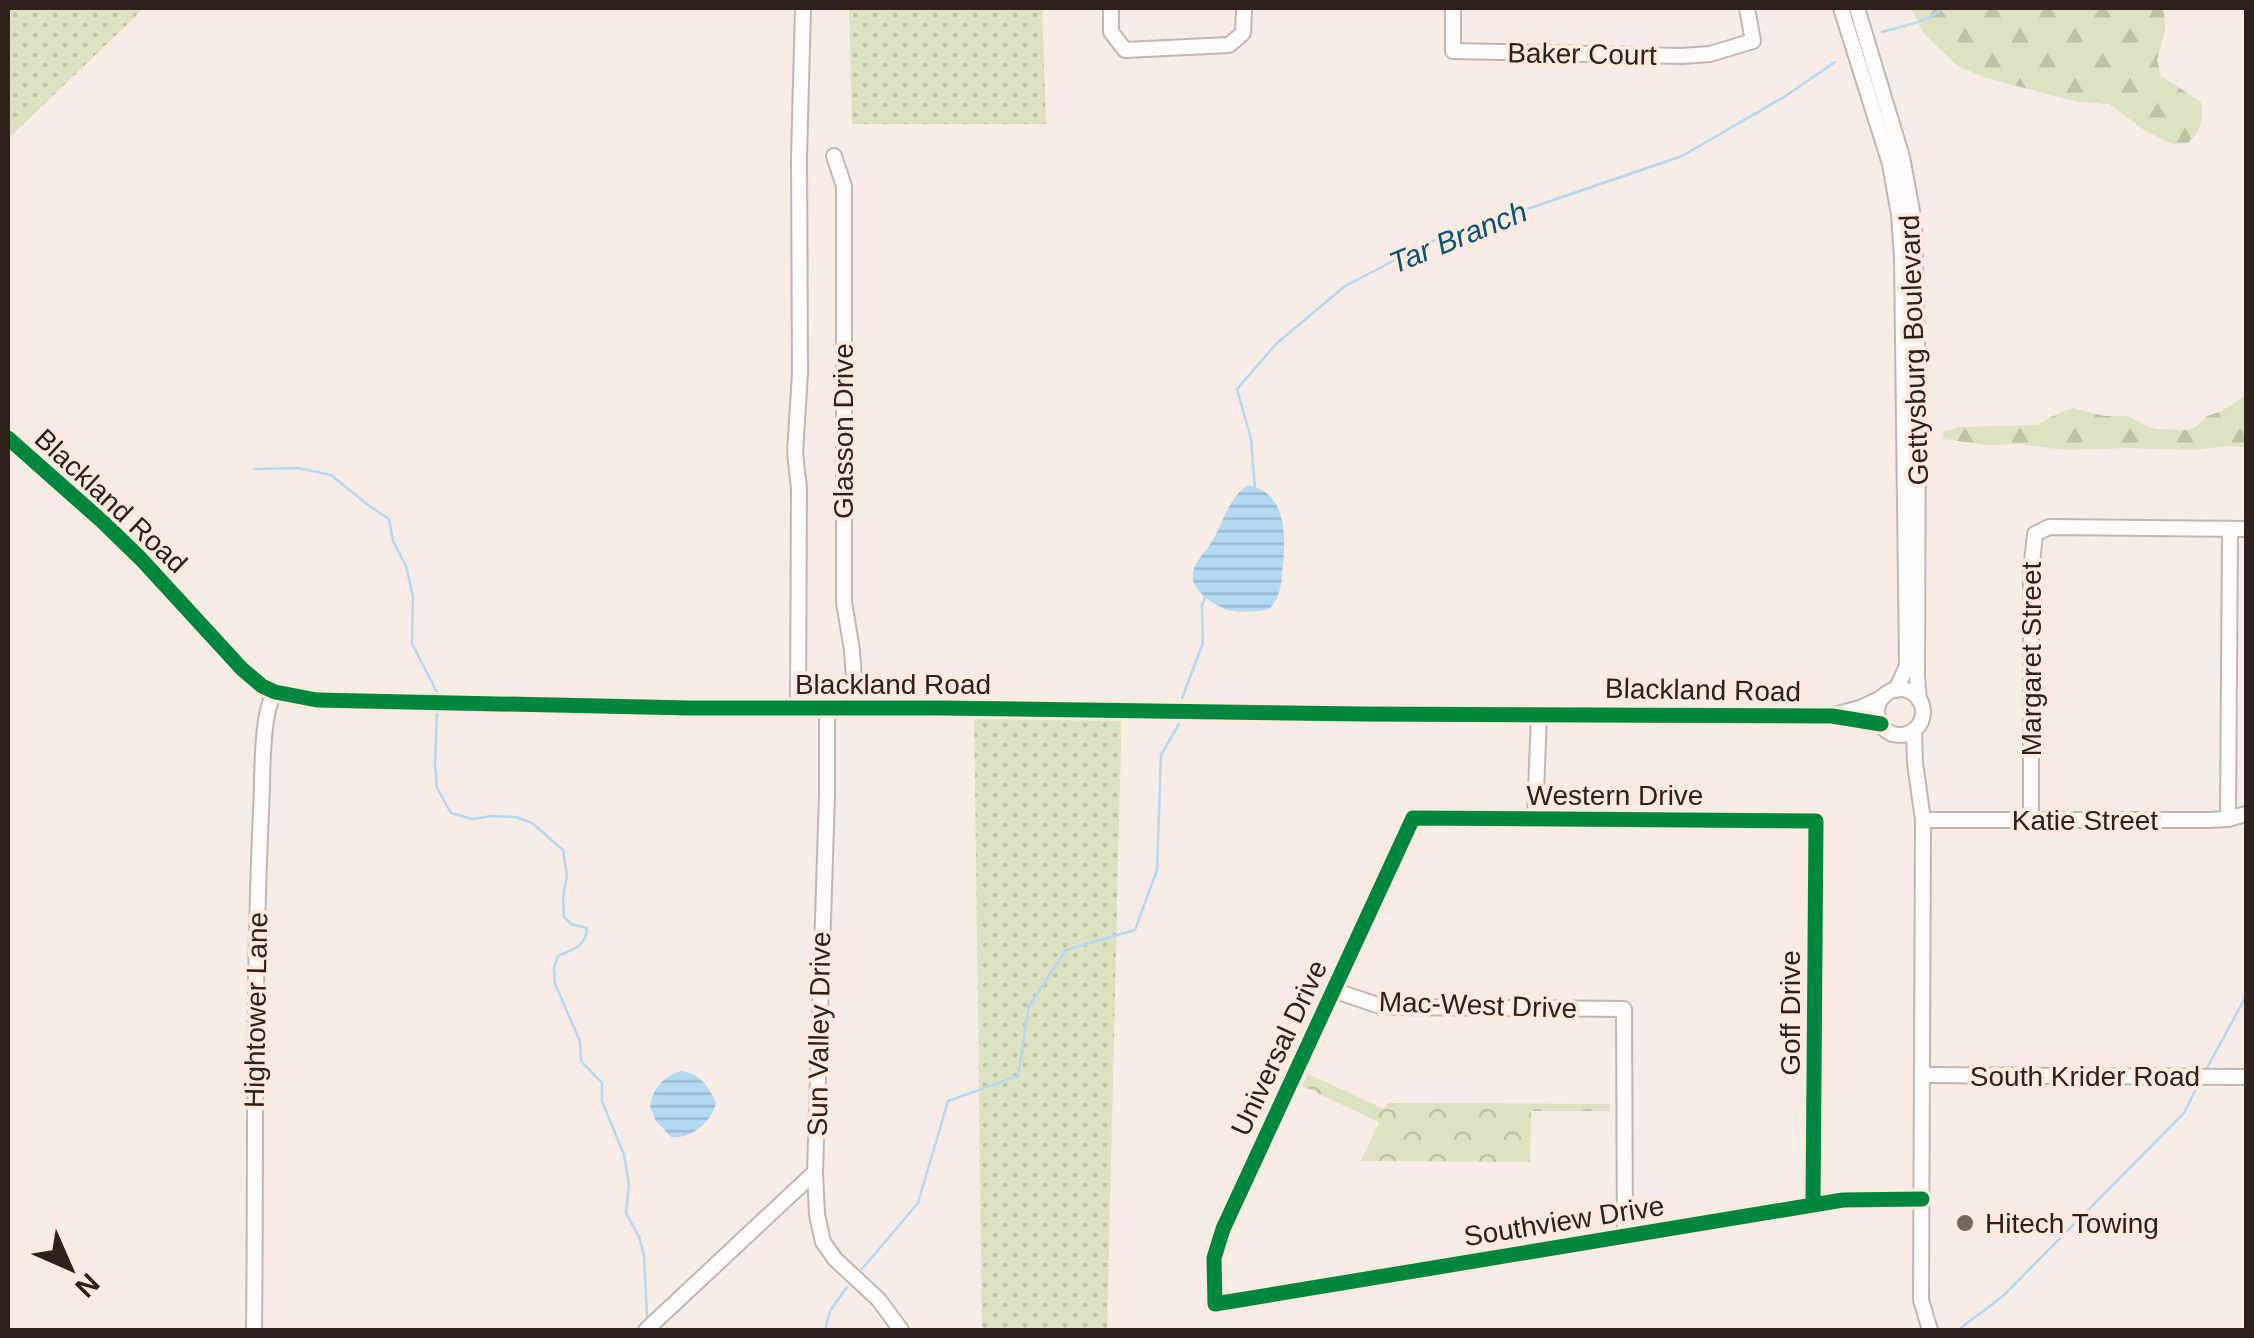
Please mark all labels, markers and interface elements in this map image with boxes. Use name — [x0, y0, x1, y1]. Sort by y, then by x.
street label: Baker Court — [1507, 37, 1657, 71]
water label: Tar Branch — [1384, 194, 1532, 280]
street label: Gettysburg Boulevard — [1894, 214, 1934, 486]
street label: Glasson Drive — [828, 343, 859, 519]
street label: Blackland Road — [29, 423, 193, 579]
street label: Margaret Street — [2016, 562, 2047, 756]
street label: Blackland Road — [795, 669, 991, 700]
street label: Blackland Road — [1605, 673, 1801, 707]
street label: Western Drive — [1527, 780, 1703, 811]
street label: Katie Street — [2012, 805, 2158, 836]
street label: Hightower Lane — [239, 912, 273, 1108]
street label: Sun Valley Drive — [802, 931, 836, 1137]
street label: Goff Drive — [1775, 950, 1806, 1076]
street label: Universal Drive — [1225, 955, 1333, 1141]
street label: Mac-West Drive — [1378, 986, 1578, 1024]
street label: South Krider Road — [1970, 1061, 2200, 1092]
street label: Southview Drive — [1462, 1190, 1666, 1252]
place label: Hitech Towing — [1985, 1208, 2159, 1239]
marker: Hitech Towing — [1954, 1212, 1976, 1234]
north arrow — [20, 1218, 120, 1318]
text: N — [69, 1267, 105, 1303]

